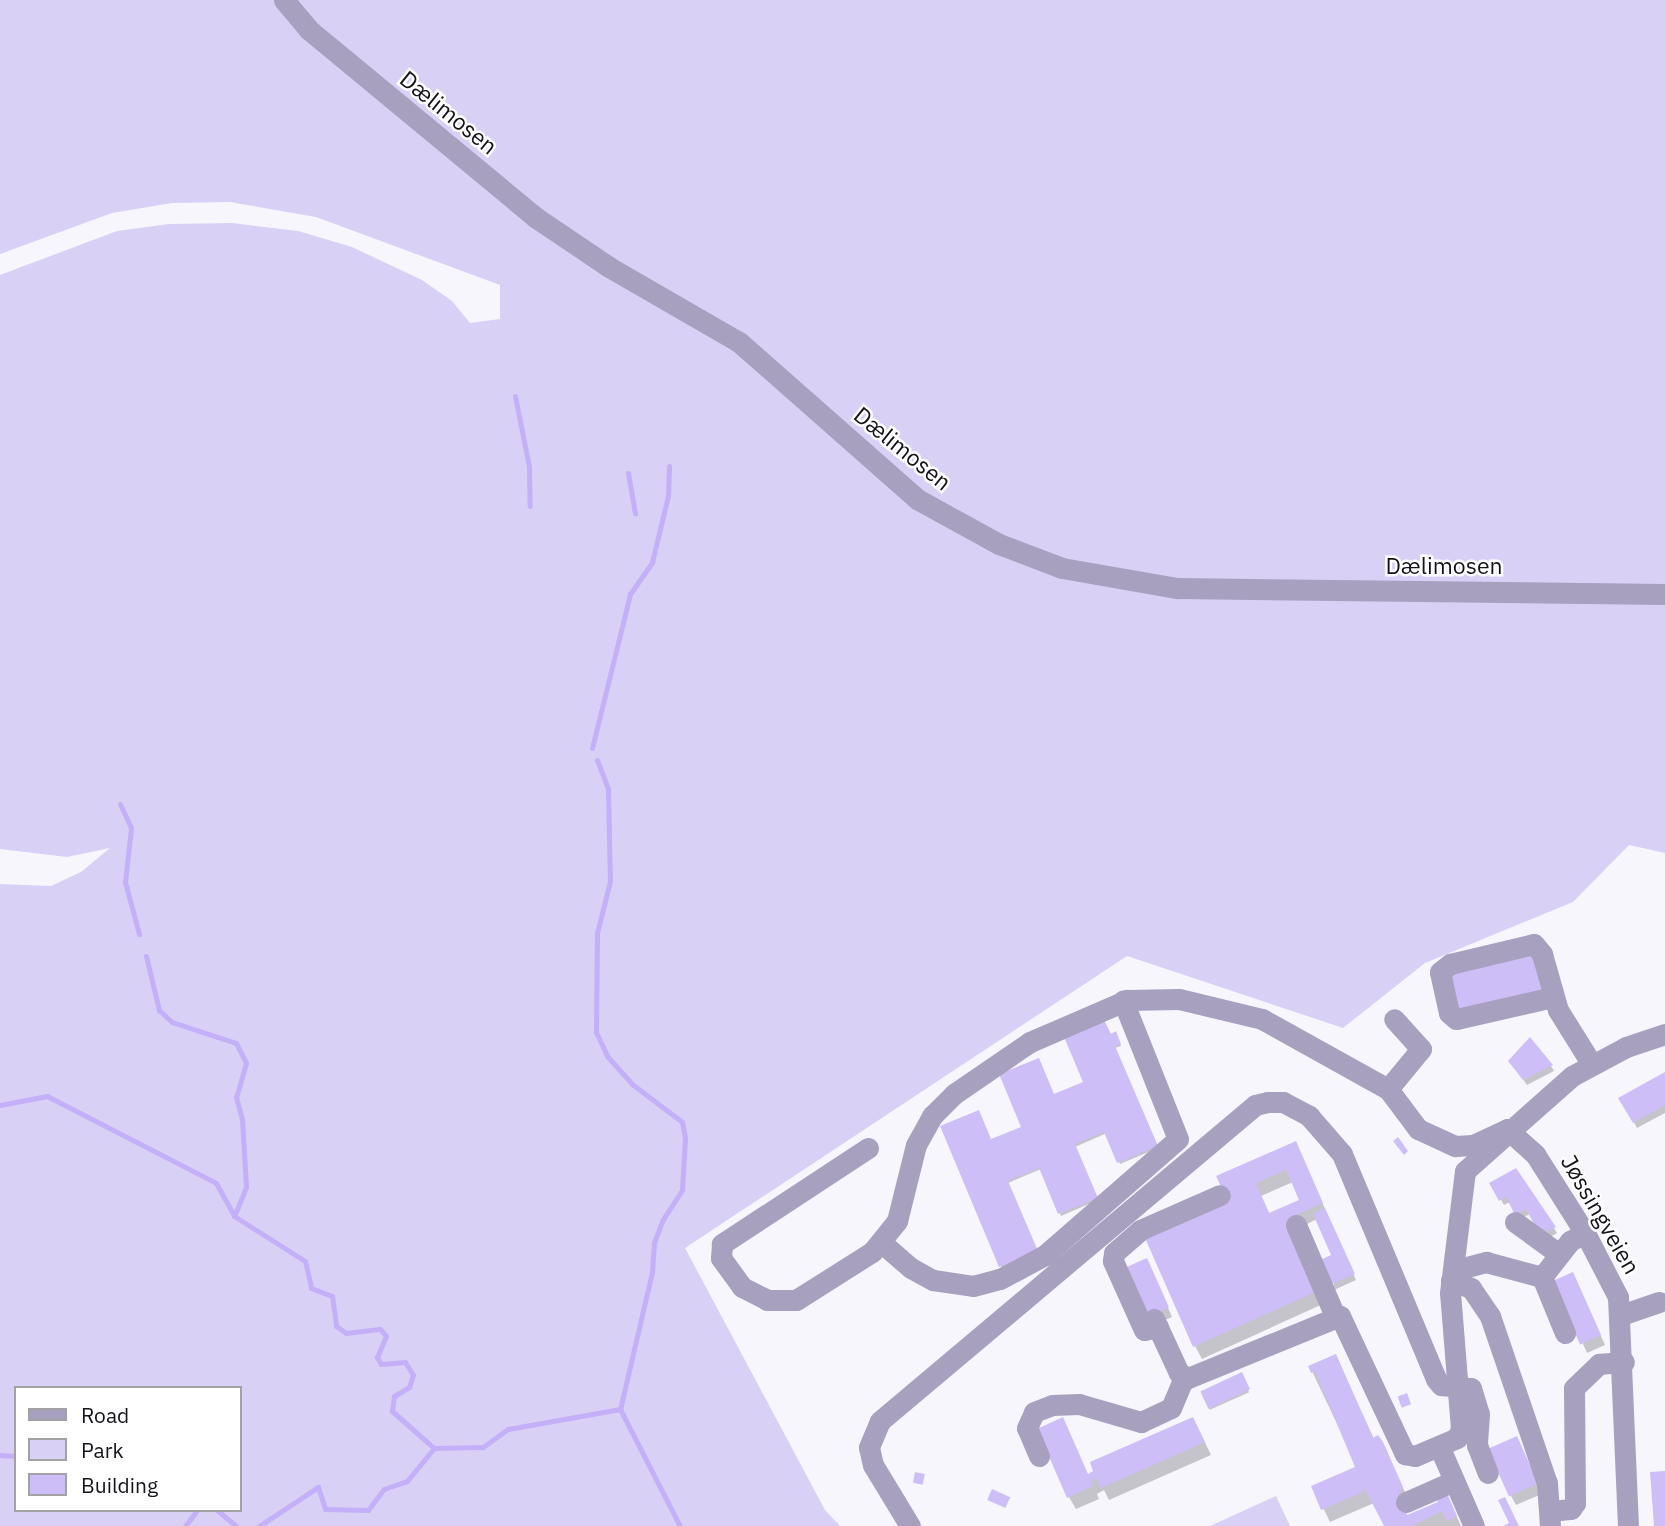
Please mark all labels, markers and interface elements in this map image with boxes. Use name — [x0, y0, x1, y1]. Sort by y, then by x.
street label: Dælimosen — [395, 64, 503, 160]
street label: Dælimosen — [849, 400, 957, 496]
street label: Dælimosen — [1385, 551, 1503, 579]
street label: Jøssingveien — [1556, 1149, 1646, 1279]
legend — [14, 1386, 242, 1512]
text: Road — [81, 1401, 129, 1429]
text: Park — [81, 1436, 124, 1464]
text: Building — [81, 1471, 158, 1499]

